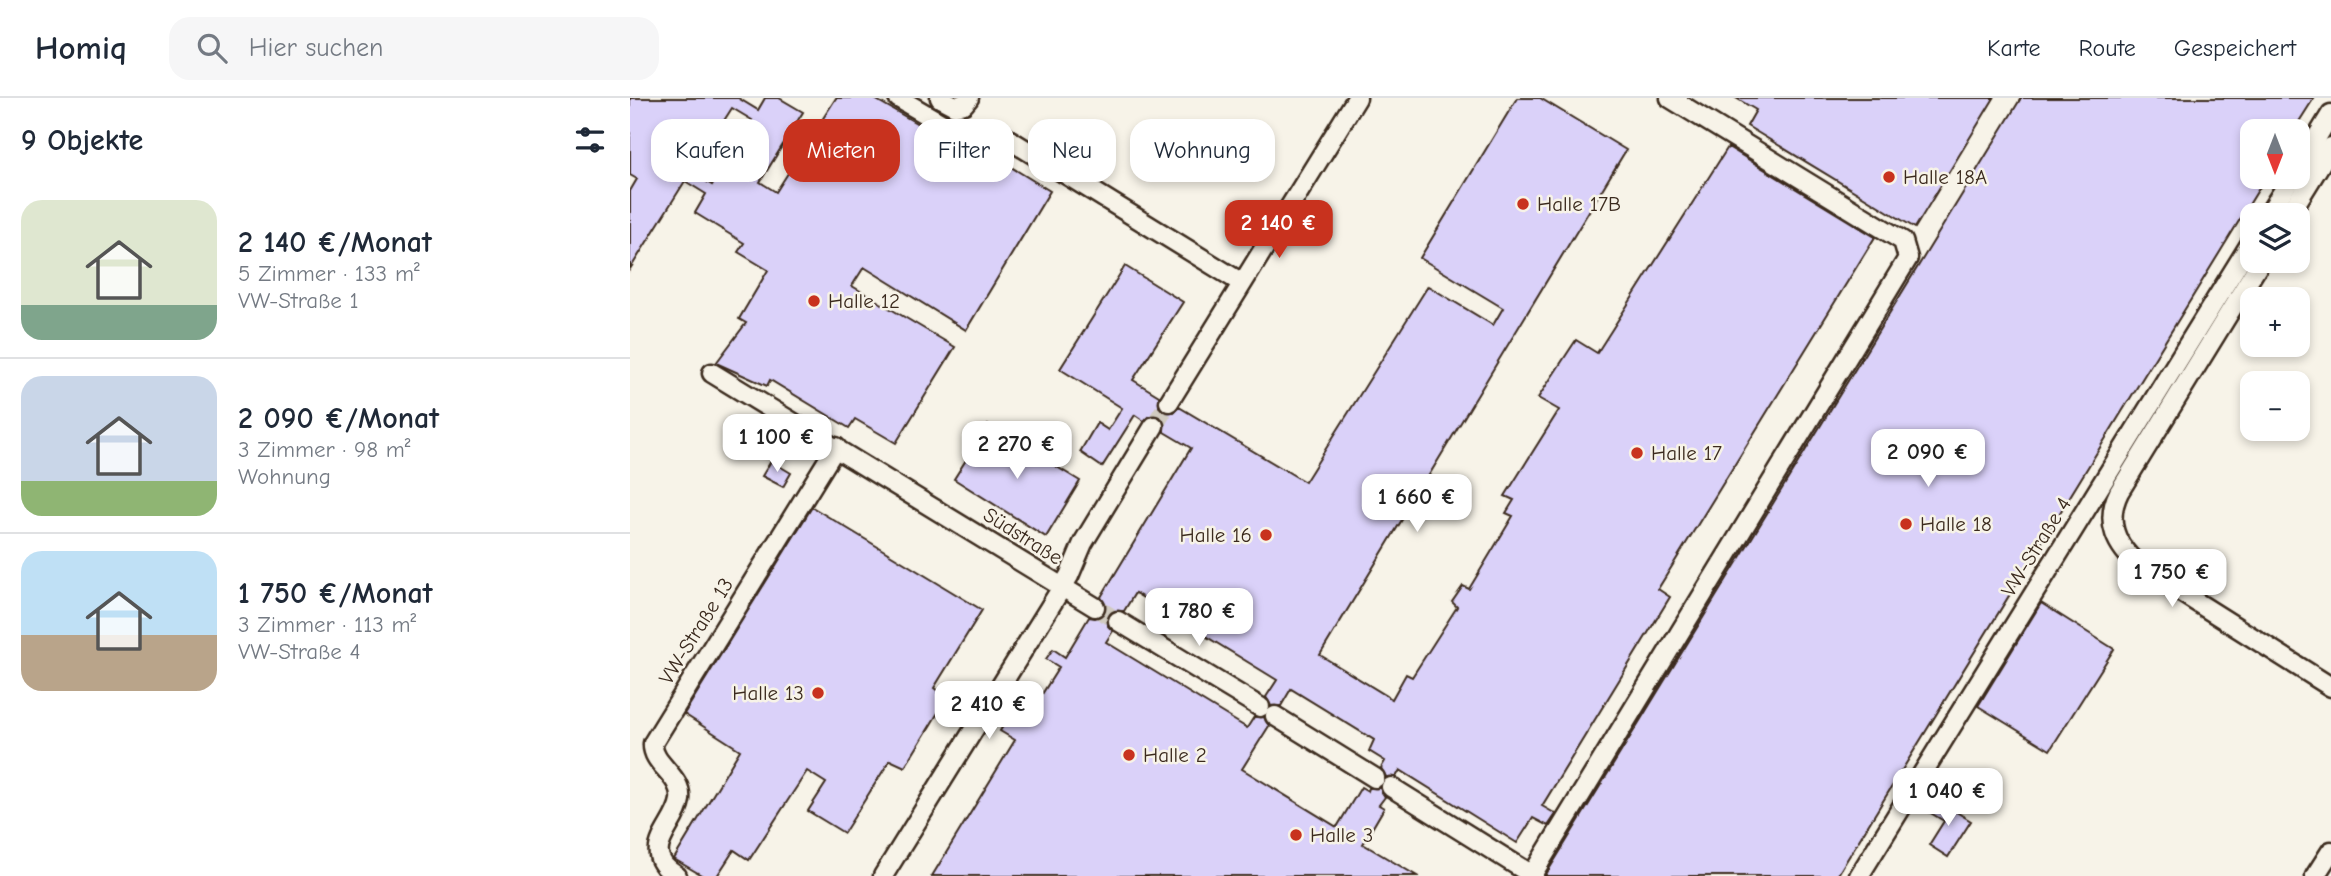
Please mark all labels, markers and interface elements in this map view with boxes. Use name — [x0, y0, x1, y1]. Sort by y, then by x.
search box — [169, 17, 659, 80]
text: Homiq — [35, 29, 127, 67]
icon: search — [193, 29, 231, 67]
text: Hier suchen — [249, 33, 384, 63]
text: Karte — [1987, 34, 2041, 62]
text: Route — [2079, 34, 2136, 62]
text: Gespeichert — [2174, 34, 2296, 62]
chip: Kaufen — [651, 119, 769, 182]
chip: Mieten — [783, 119, 900, 182]
chip: Filter — [914, 119, 1014, 182]
chip: Neu — [1028, 119, 1116, 182]
chip: Wohnung — [1130, 119, 1275, 182]
north arrow — [2240, 119, 2310, 189]
map controls — [2240, 119, 2310, 441]
icon: filters — [571, 121, 609, 159]
text: 9 Objekte — [21, 123, 143, 158]
place label: Halle 18A — [1903, 165, 1987, 189]
marker: Halle 18A — [1881, 169, 1897, 185]
place label: Halle 17B — [1537, 192, 1621, 216]
marker: Halle 17B — [1515, 196, 1531, 212]
pin: 2 140 € — [1214, 200, 1344, 260]
button: layers — [2240, 203, 2310, 273]
text: 2 140 € — [1241, 209, 1317, 236]
text: 2 140 €/Monat — [238, 225, 432, 260]
icon: home — [77, 228, 161, 312]
text: 5 Zimmer · 133 m² — [238, 260, 420, 287]
text: VW-Straße 1 — [238, 287, 359, 314]
button: + — [2240, 287, 2310, 357]
place label: Halle 12 — [828, 289, 900, 313]
marker: Halle 12 — [806, 293, 822, 309]
button: − — [2240, 371, 2310, 441]
text: 2 090 €/Monat — [238, 401, 439, 436]
icon: home — [77, 404, 161, 488]
pin: 1 100 € — [712, 414, 842, 474]
pin: 2 270 € — [952, 422, 1082, 481]
text: 1 100 € — [739, 423, 815, 450]
text: 2 270 € — [978, 430, 1056, 457]
pin: 2 090 € — [1863, 430, 1993, 489]
text: 3 Zimmer · 98 m² — [238, 436, 411, 463]
text: 2 090 € — [1887, 438, 1969, 465]
place label: Halle 17 — [1651, 441, 1722, 465]
marker: Halle 17 — [1629, 445, 1645, 461]
text: Wohnung — [238, 463, 331, 490]
pin: 1 660 € — [1352, 474, 1482, 534]
text: 1 660 € — [1378, 483, 1456, 510]
street label: VW-Straße 4 — [1996, 493, 2076, 601]
street label: Südstraße — [979, 502, 1067, 570]
place label: Halle 18 — [1920, 512, 1992, 536]
marker: Halle 18 — [1898, 516, 1914, 532]
place label: Halle 16 — [1180, 523, 1252, 547]
marker: Halle 16 — [1258, 527, 1274, 543]
pin: 1 750 € — [2107, 550, 2237, 609]
text: 1 750 € — [2134, 558, 2210, 585]
street label: VW-Straße 13 — [654, 573, 738, 689]
text: 1 750 €/Monat — [238, 576, 433, 611]
icon: home — [77, 579, 161, 663]
pin: 1 780 € — [1134, 588, 1264, 648]
text: 1 780 € — [1161, 597, 1237, 624]
text: 3 Zimmer · 113 m² — [238, 611, 416, 638]
text: VW-Straße 4 — [238, 638, 361, 665]
place label: Halle 13 — [732, 681, 804, 705]
pin: 2 410 € — [924, 682, 1054, 741]
marker: Halle 13 — [810, 685, 826, 701]
text: 2 410 € — [951, 690, 1027, 717]
place label: Halle 2 — [1143, 743, 1207, 767]
marker: Halle 2 — [1121, 747, 1137, 763]
pin: 1 040 € — [1883, 768, 2013, 828]
text: 1 040 € — [1909, 777, 1987, 804]
place label: Halle 3 — [1310, 823, 1373, 847]
marker: Halle 3 — [1288, 827, 1304, 843]

